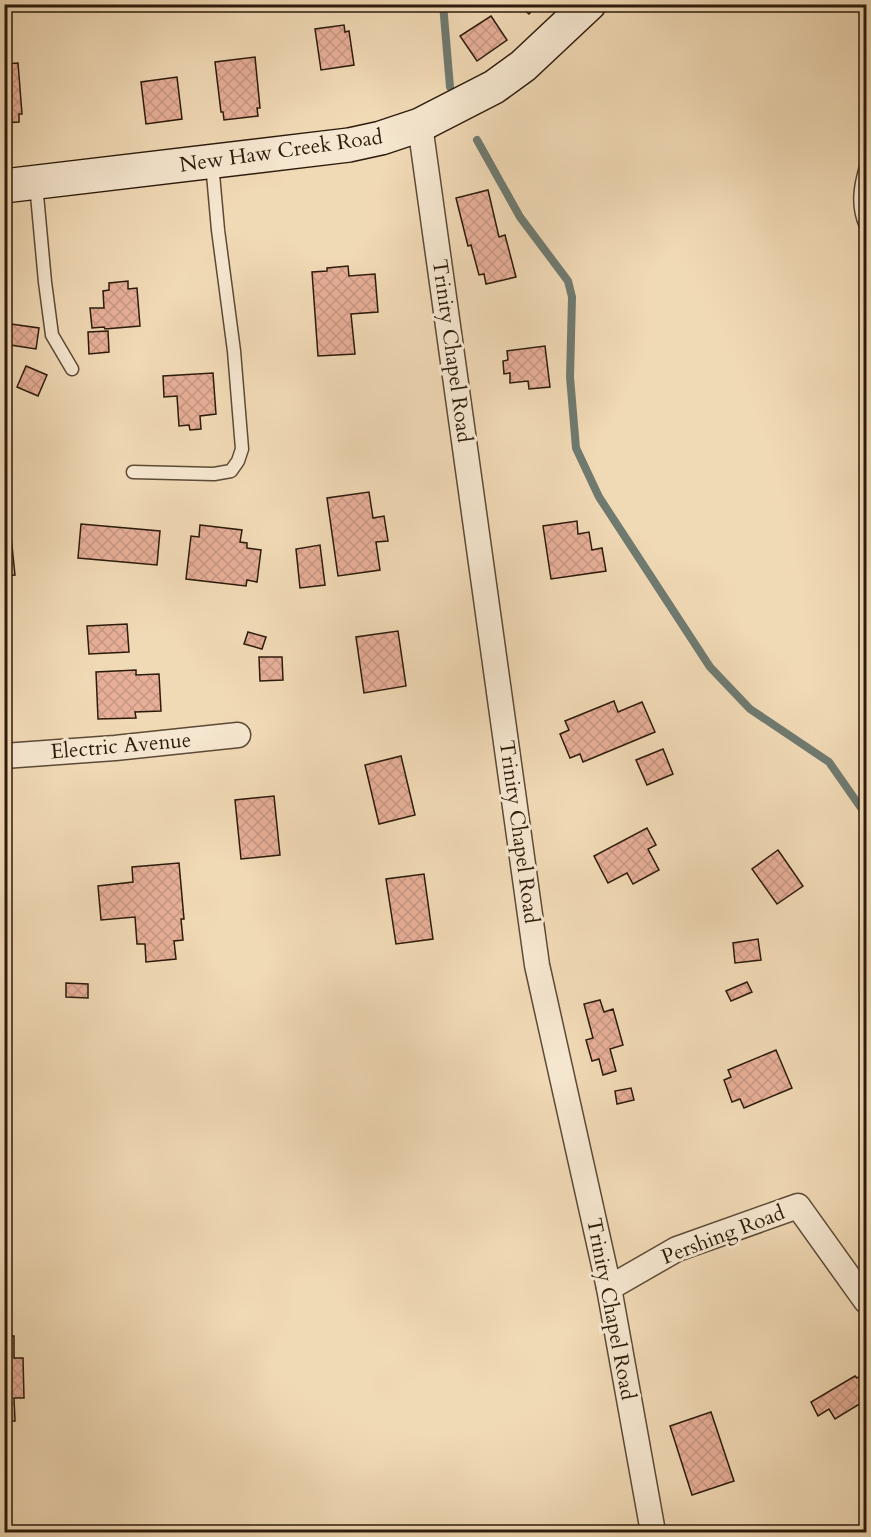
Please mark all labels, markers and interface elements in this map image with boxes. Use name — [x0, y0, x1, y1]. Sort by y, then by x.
street label: New Haw Creek Road — [178, 122, 384, 180]
street label: Trinity Chapel Road — [425, 258, 479, 444]
street label: Electric Avenue — [50, 725, 192, 767]
street label: Trinity Chapel Road — [492, 739, 546, 925]
street label: Pershing Road — [657, 1198, 789, 1272]
street label: Trinity Chapel Road — [579, 1216, 643, 1402]

